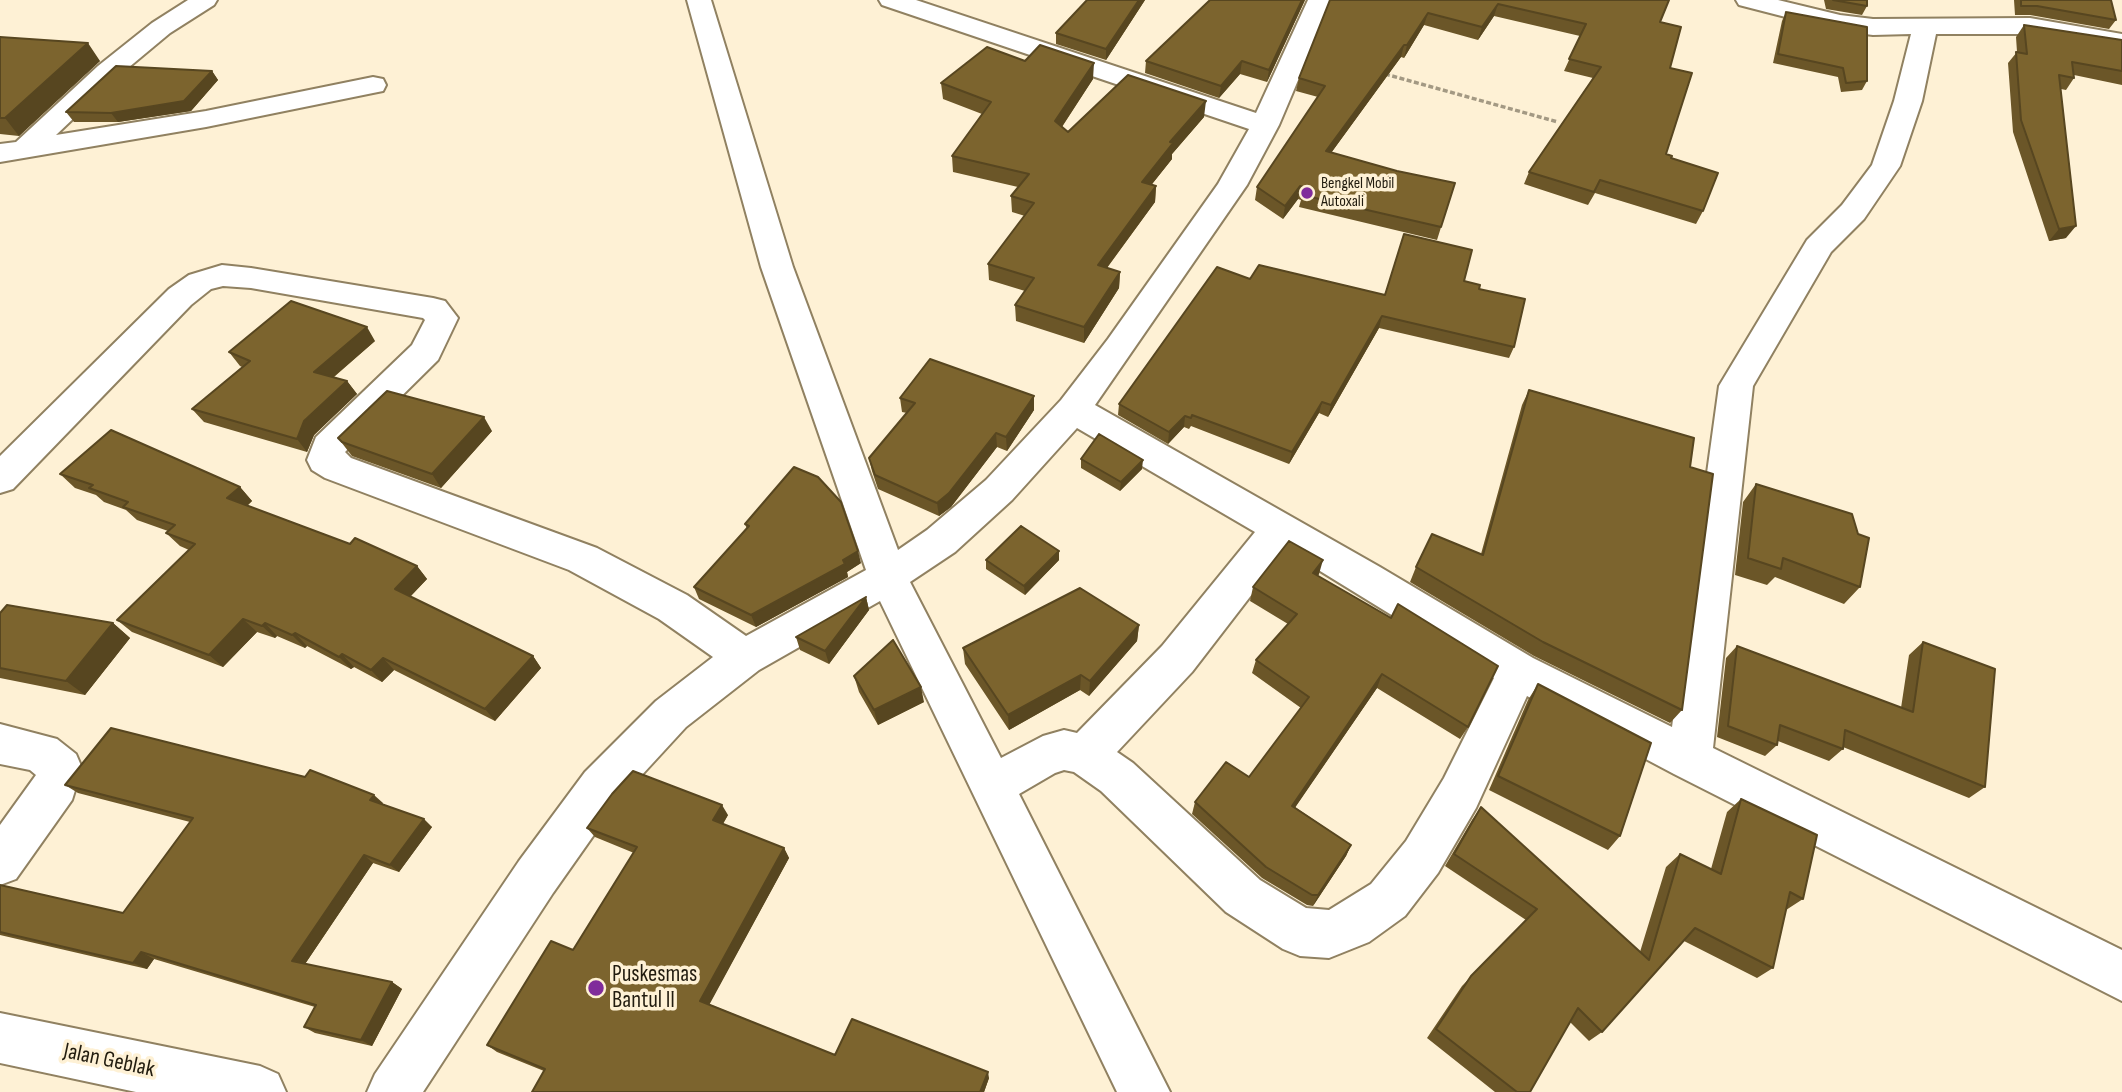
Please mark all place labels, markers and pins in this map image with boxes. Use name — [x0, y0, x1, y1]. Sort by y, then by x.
place label: Bengkel Mobil Autoxali — [1321, 174, 1394, 212]
marker: Bengkel Mobil Autoxali — [1299, 185, 1315, 201]
place label: Puskesmas Bantul II — [612, 961, 697, 1015]
marker: Puskesmas Bantul II — [586, 978, 606, 998]

